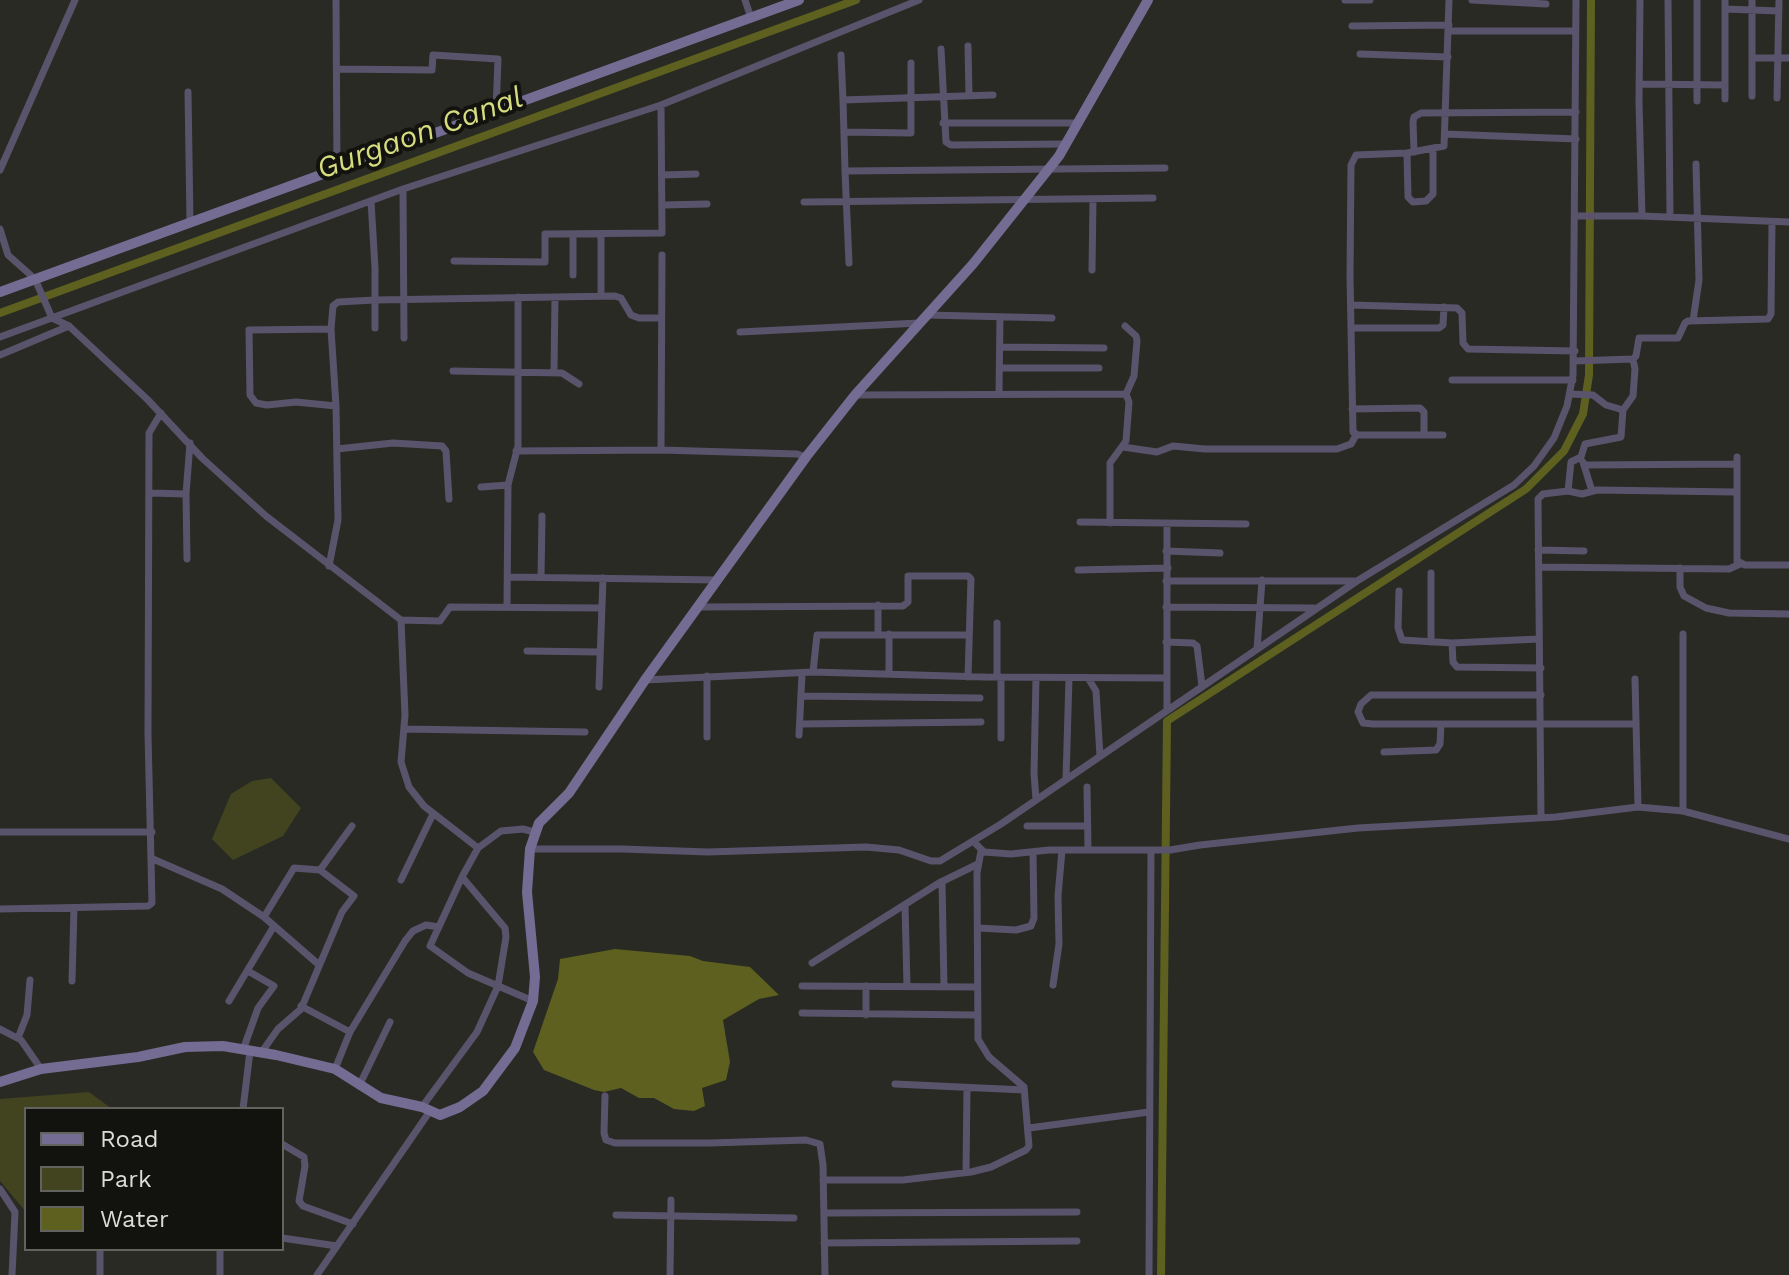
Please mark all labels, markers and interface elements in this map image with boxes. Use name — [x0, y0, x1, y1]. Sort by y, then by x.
water label: Gurgaon Canal — [312, 80, 528, 188]
legend — [24, 1107, 284, 1251]
text: Road — [100, 1125, 159, 1153]
text: Park — [100, 1165, 152, 1193]
text: Water — [100, 1205, 169, 1233]

